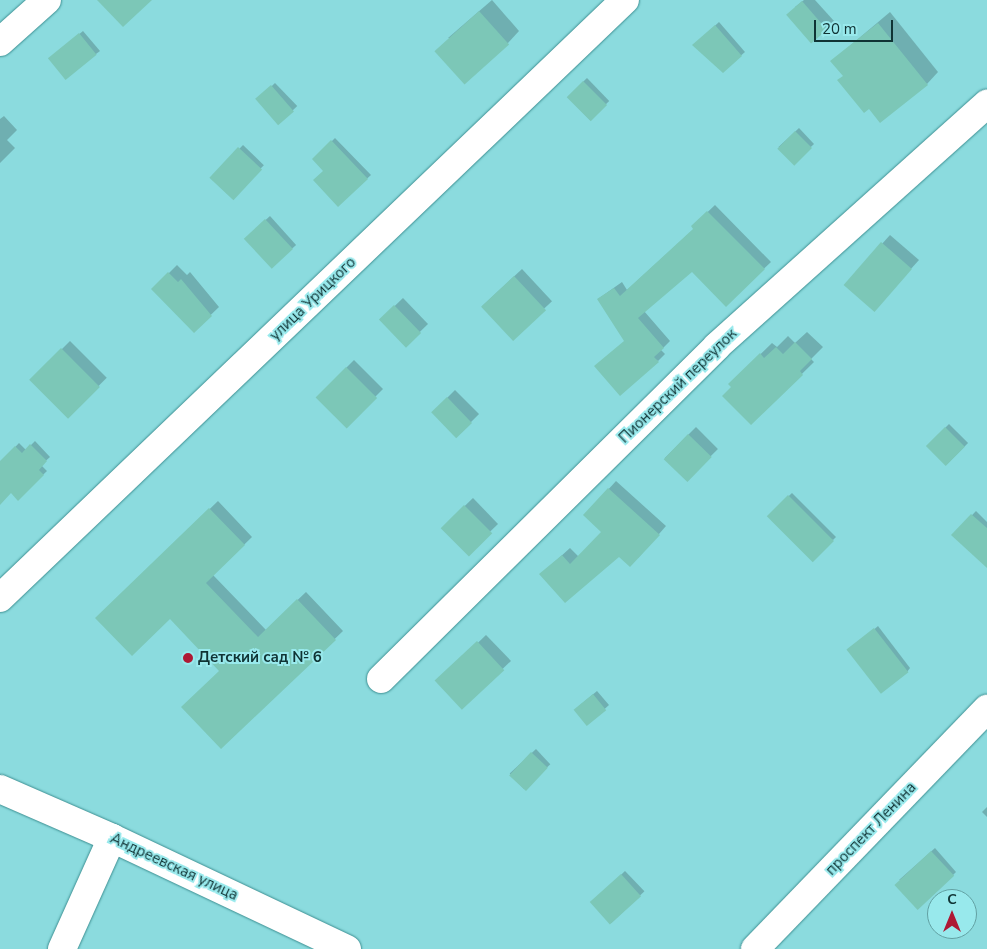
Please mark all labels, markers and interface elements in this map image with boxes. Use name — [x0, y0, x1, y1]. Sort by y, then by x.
scale bar — [817, 10, 896, 42]
text: 20 m — [822, 19, 857, 39]
street label: улица Урицкого — [266, 253, 360, 345]
street label: Пионерский переулок — [615, 325, 741, 447]
place label: Детский сад № 6 — [198, 649, 322, 667]
marker: Детский сад № 6 — [182, 652, 194, 664]
street label: проспект Ленина — [822, 779, 920, 879]
street label: Андреевская улица — [107, 830, 241, 904]
north arrow — [927, 889, 977, 939]
text: С — [947, 890, 957, 909]

